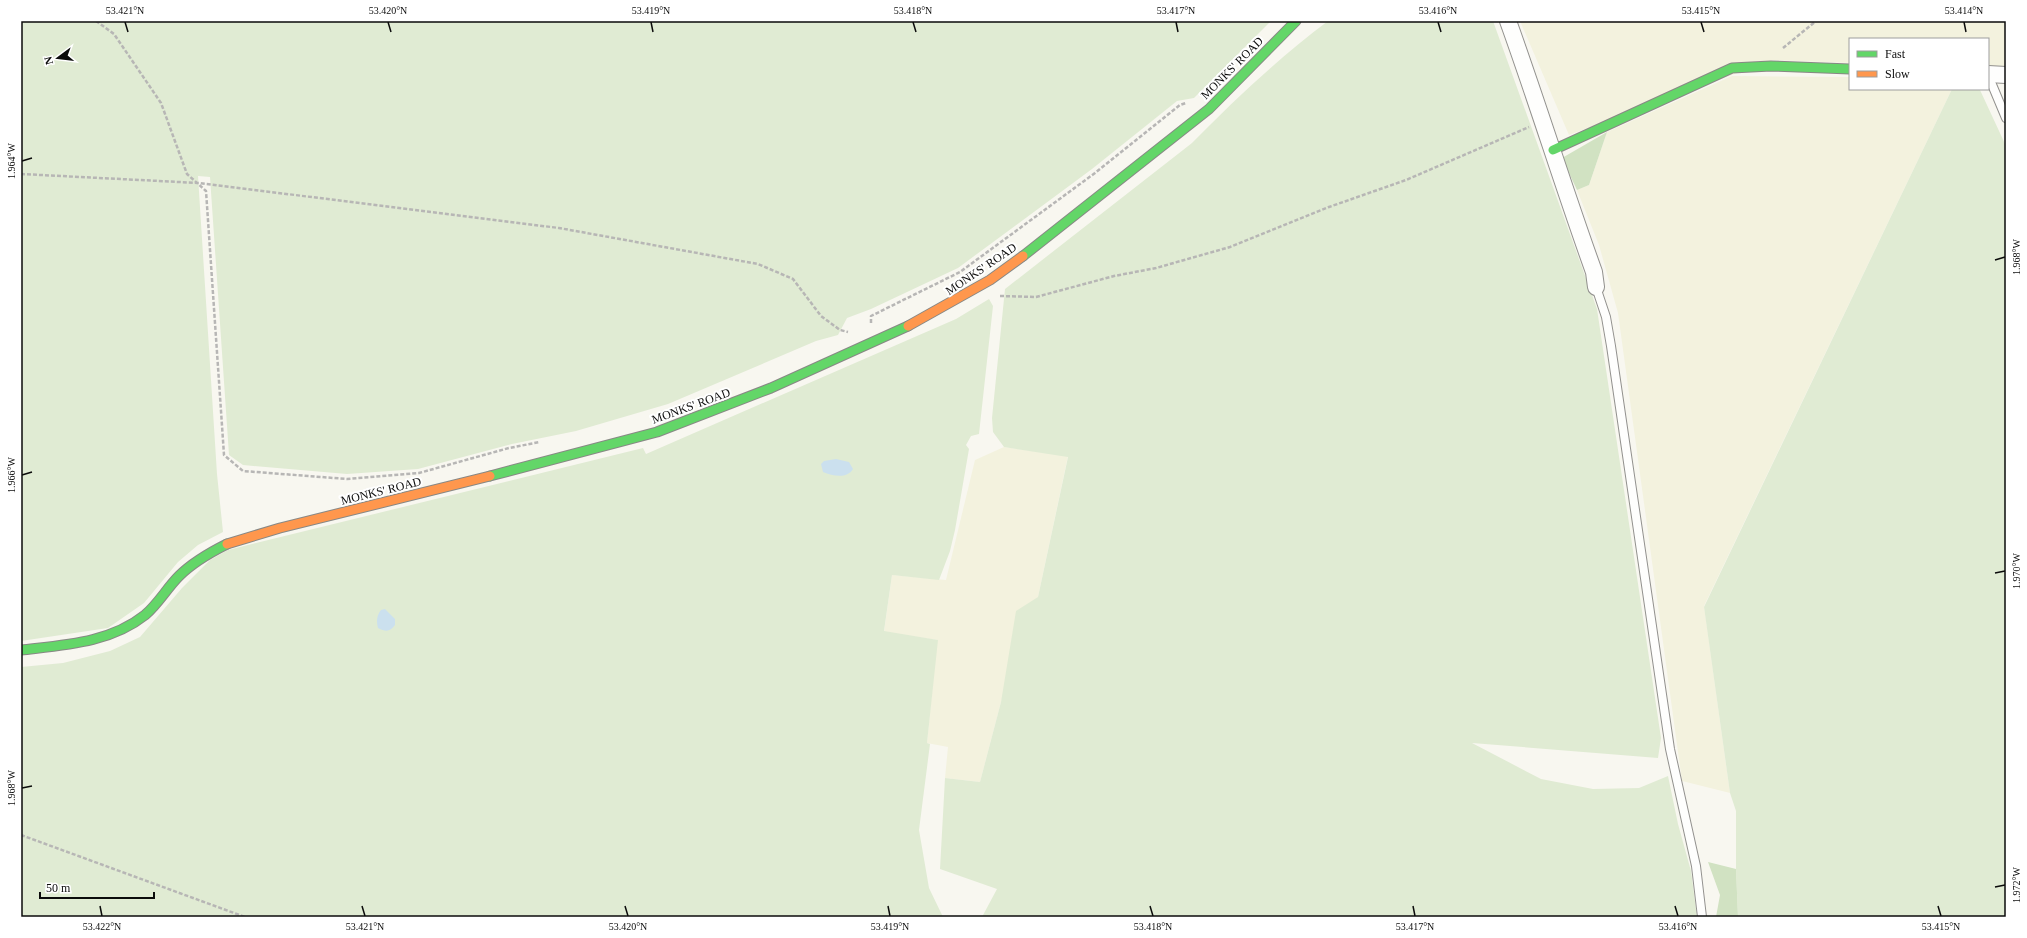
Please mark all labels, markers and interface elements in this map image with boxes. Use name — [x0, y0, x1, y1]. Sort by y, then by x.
text: 53.421°N — [106, 5, 144, 16]
text: 53.420°N — [369, 5, 407, 16]
text: 53.419°N — [632, 5, 670, 16]
text: 53.418°N — [894, 5, 932, 16]
text: 53.417°N — [1157, 5, 1195, 16]
text: 53.416°N — [1419, 5, 1457, 16]
text: 53.415°N — [1682, 5, 1720, 16]
text: 53.414°N — [1945, 5, 1983, 16]
street label: MONKS' ROAD — [1198, 34, 1266, 102]
north arrow — [38, 38, 78, 78]
legend — [1849, 38, 1989, 90]
text: Fast — [1885, 47, 1906, 61]
text: N — [42, 55, 55, 66]
text: Slow — [1885, 67, 1910, 81]
text: 1.964°W — [6, 142, 17, 179]
text: 1.968°W — [2011, 238, 2022, 275]
street label: MONKS' ROAD — [943, 240, 1019, 298]
street label: MONKS' ROAD — [650, 385, 732, 427]
text: 1.966°W — [6, 456, 17, 493]
street label: MONKS' ROAD — [339, 474, 423, 508]
text: 1.970°W — [2011, 552, 2022, 589]
text: 1.968°W — [6, 769, 17, 806]
text: 1.972°W — [2011, 866, 2022, 903]
scale bar — [40, 874, 154, 900]
text: 50 m — [46, 881, 71, 895]
text: 53.422°N — [83, 921, 121, 932]
text: 53.421°N — [346, 921, 384, 932]
text: 53.420°N — [609, 921, 647, 932]
text: 53.419°N — [871, 921, 909, 932]
text: 53.418°N — [1134, 921, 1172, 932]
text: 53.417°N — [1396, 921, 1434, 932]
text: 53.416°N — [1659, 921, 1697, 932]
text: 53.415°N — [1922, 921, 1960, 932]

